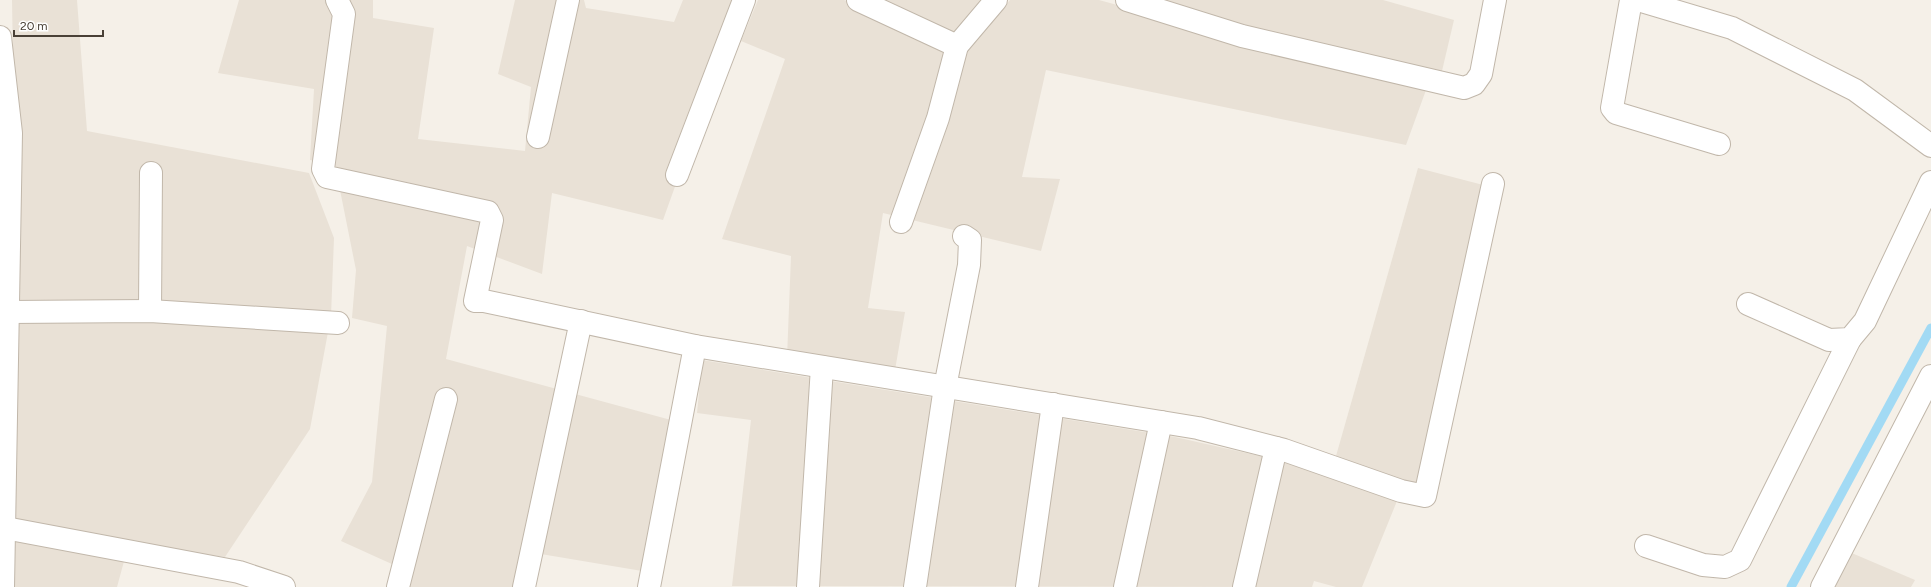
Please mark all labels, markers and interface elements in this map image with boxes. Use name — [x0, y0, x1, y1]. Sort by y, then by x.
scale bar — [14, 12, 103, 38]
text: 20 m — [20, 19, 48, 33]

